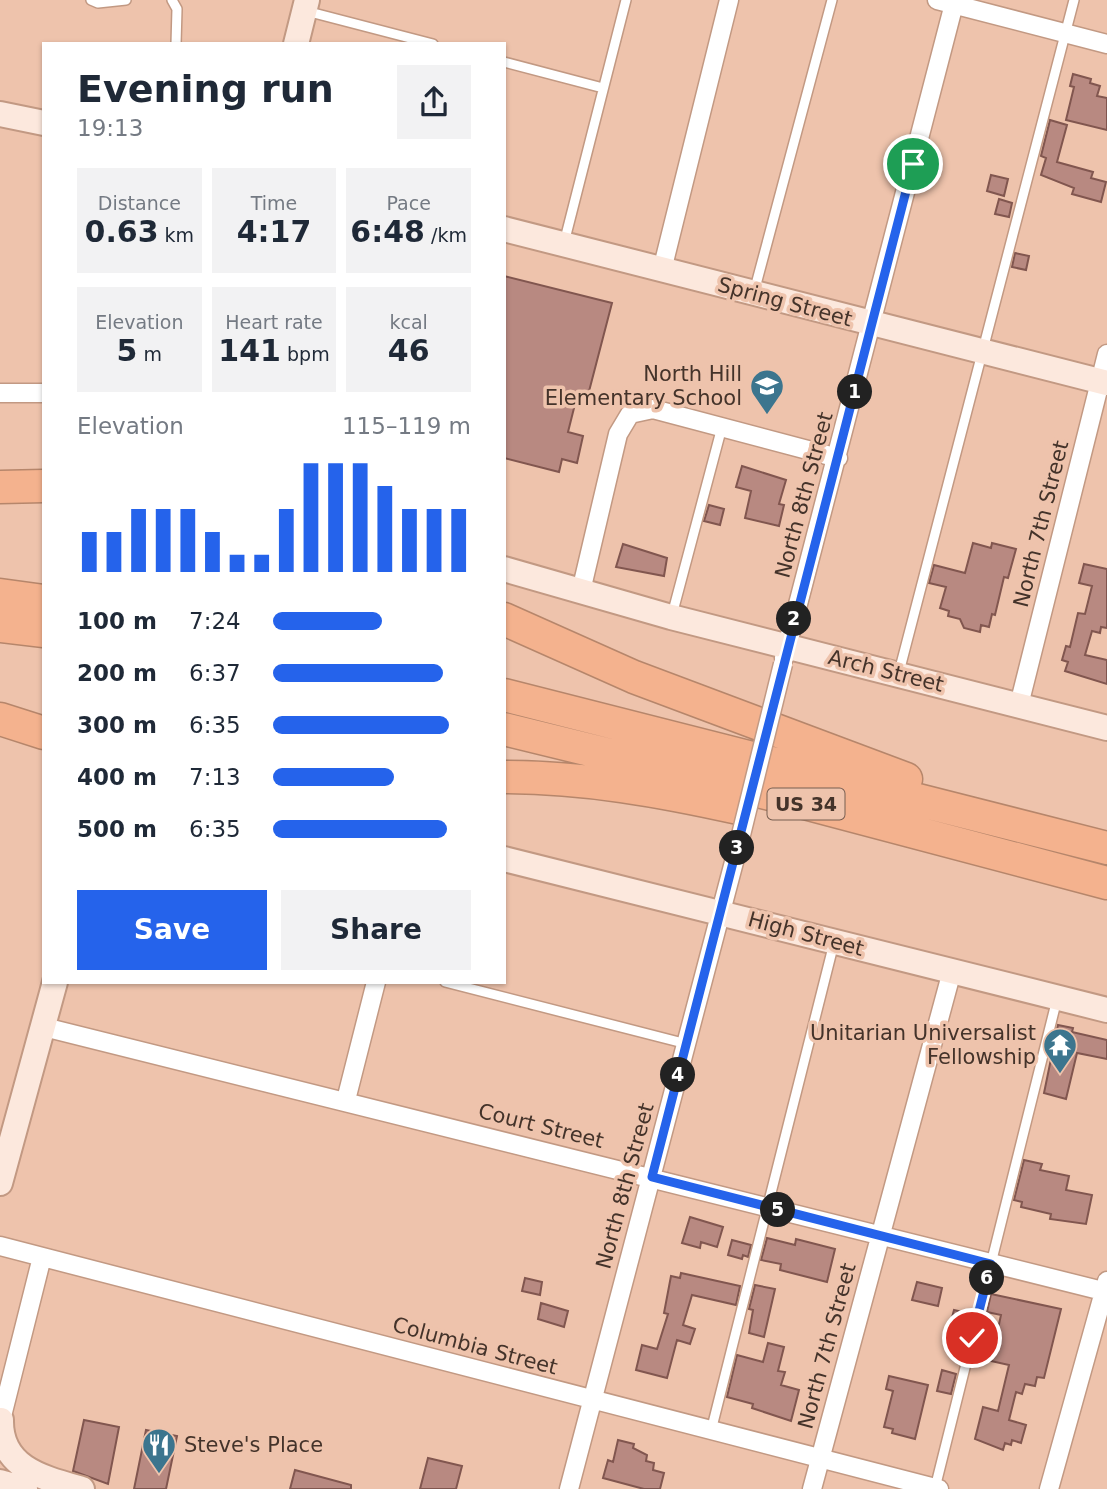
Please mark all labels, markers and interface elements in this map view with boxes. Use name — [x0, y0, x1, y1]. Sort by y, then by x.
button: share — [397, 65, 471, 139]
text: Evening run — [77, 67, 334, 111]
text: 19:13 — [77, 115, 143, 141]
pin — [883, 134, 943, 194]
icon: arrive — [894, 145, 932, 183]
text: Distance — [98, 192, 181, 214]
text: Time — [251, 192, 297, 214]
text: Pace — [386, 192, 431, 214]
text: 0.63 — [85, 214, 159, 249]
text: 4:17 — [237, 214, 311, 249]
text: 6:48 — [350, 214, 425, 249]
text: km — [159, 224, 194, 246]
text: /km — [425, 224, 467, 246]
street label: Spring Street — [715, 273, 855, 331]
text: Elevation — [95, 311, 183, 333]
text: Heart rate — [225, 311, 323, 333]
text: kcal — [389, 311, 428, 333]
text: 5 — [117, 333, 137, 368]
text: 141 — [218, 333, 281, 368]
text: 46 — [388, 333, 430, 368]
text: m — [137, 343, 162, 365]
text: bpm — [281, 343, 330, 365]
place label: North Hill Elementary School — [545, 362, 742, 410]
school or university icon: North Hill Elementary School — [748, 367, 786, 416]
pin: 1 — [838, 374, 872, 410]
text: 1 — [848, 380, 861, 402]
street label: North 8th Street — [770, 409, 838, 581]
text: Elevation — [77, 413, 184, 439]
text: 115–119 m — [342, 413, 471, 439]
street label: North 7th Street — [1009, 438, 1073, 610]
pin: 2 — [776, 602, 812, 636]
text: 2 — [787, 607, 800, 629]
text: 100 m — [77, 608, 157, 634]
text: 7:24 — [189, 608, 241, 634]
street label: Arch Street — [826, 645, 946, 697]
text: 200 m — [77, 660, 157, 686]
text: 6:37 — [189, 660, 241, 686]
text: 300 m — [77, 712, 157, 738]
text: 6:35 — [189, 712, 241, 738]
text: 400 m — [77, 764, 157, 790]
text: 7:13 — [189, 764, 241, 790]
road number: US 34 — [768, 789, 844, 820]
text: 500 m — [77, 816, 157, 842]
text: 6:35 — [189, 816, 241, 842]
pin: 3 — [720, 830, 754, 866]
text: 3 — [730, 836, 743, 858]
button: Save — [77, 890, 267, 970]
button: Share — [281, 890, 471, 970]
street label: High Street — [746, 907, 866, 961]
place label: Unitarian Universalist Fellowship — [810, 1021, 1036, 1069]
temple icon: Unitarian Universalist Fellowship — [1041, 1026, 1079, 1075]
pin: 4 — [660, 1058, 696, 1092]
text: 4 — [671, 1063, 684, 1085]
street label: Court Street — [476, 1099, 606, 1153]
street label: North 8th Street — [591, 1100, 659, 1272]
pin: 5 — [760, 1192, 796, 1228]
text: 5 — [771, 1198, 784, 1220]
street label: North 7th Street — [793, 1260, 861, 1432]
pin: 6 — [970, 1260, 1004, 1296]
text: 6 — [980, 1266, 993, 1288]
pin — [942, 1308, 1002, 1368]
street label: Columbia Street — [390, 1312, 560, 1380]
icon: check — [953, 1319, 991, 1357]
restaurant icon: Steve's Place — [140, 1426, 178, 1475]
place label: Steve's Place — [184, 1433, 323, 1457]

